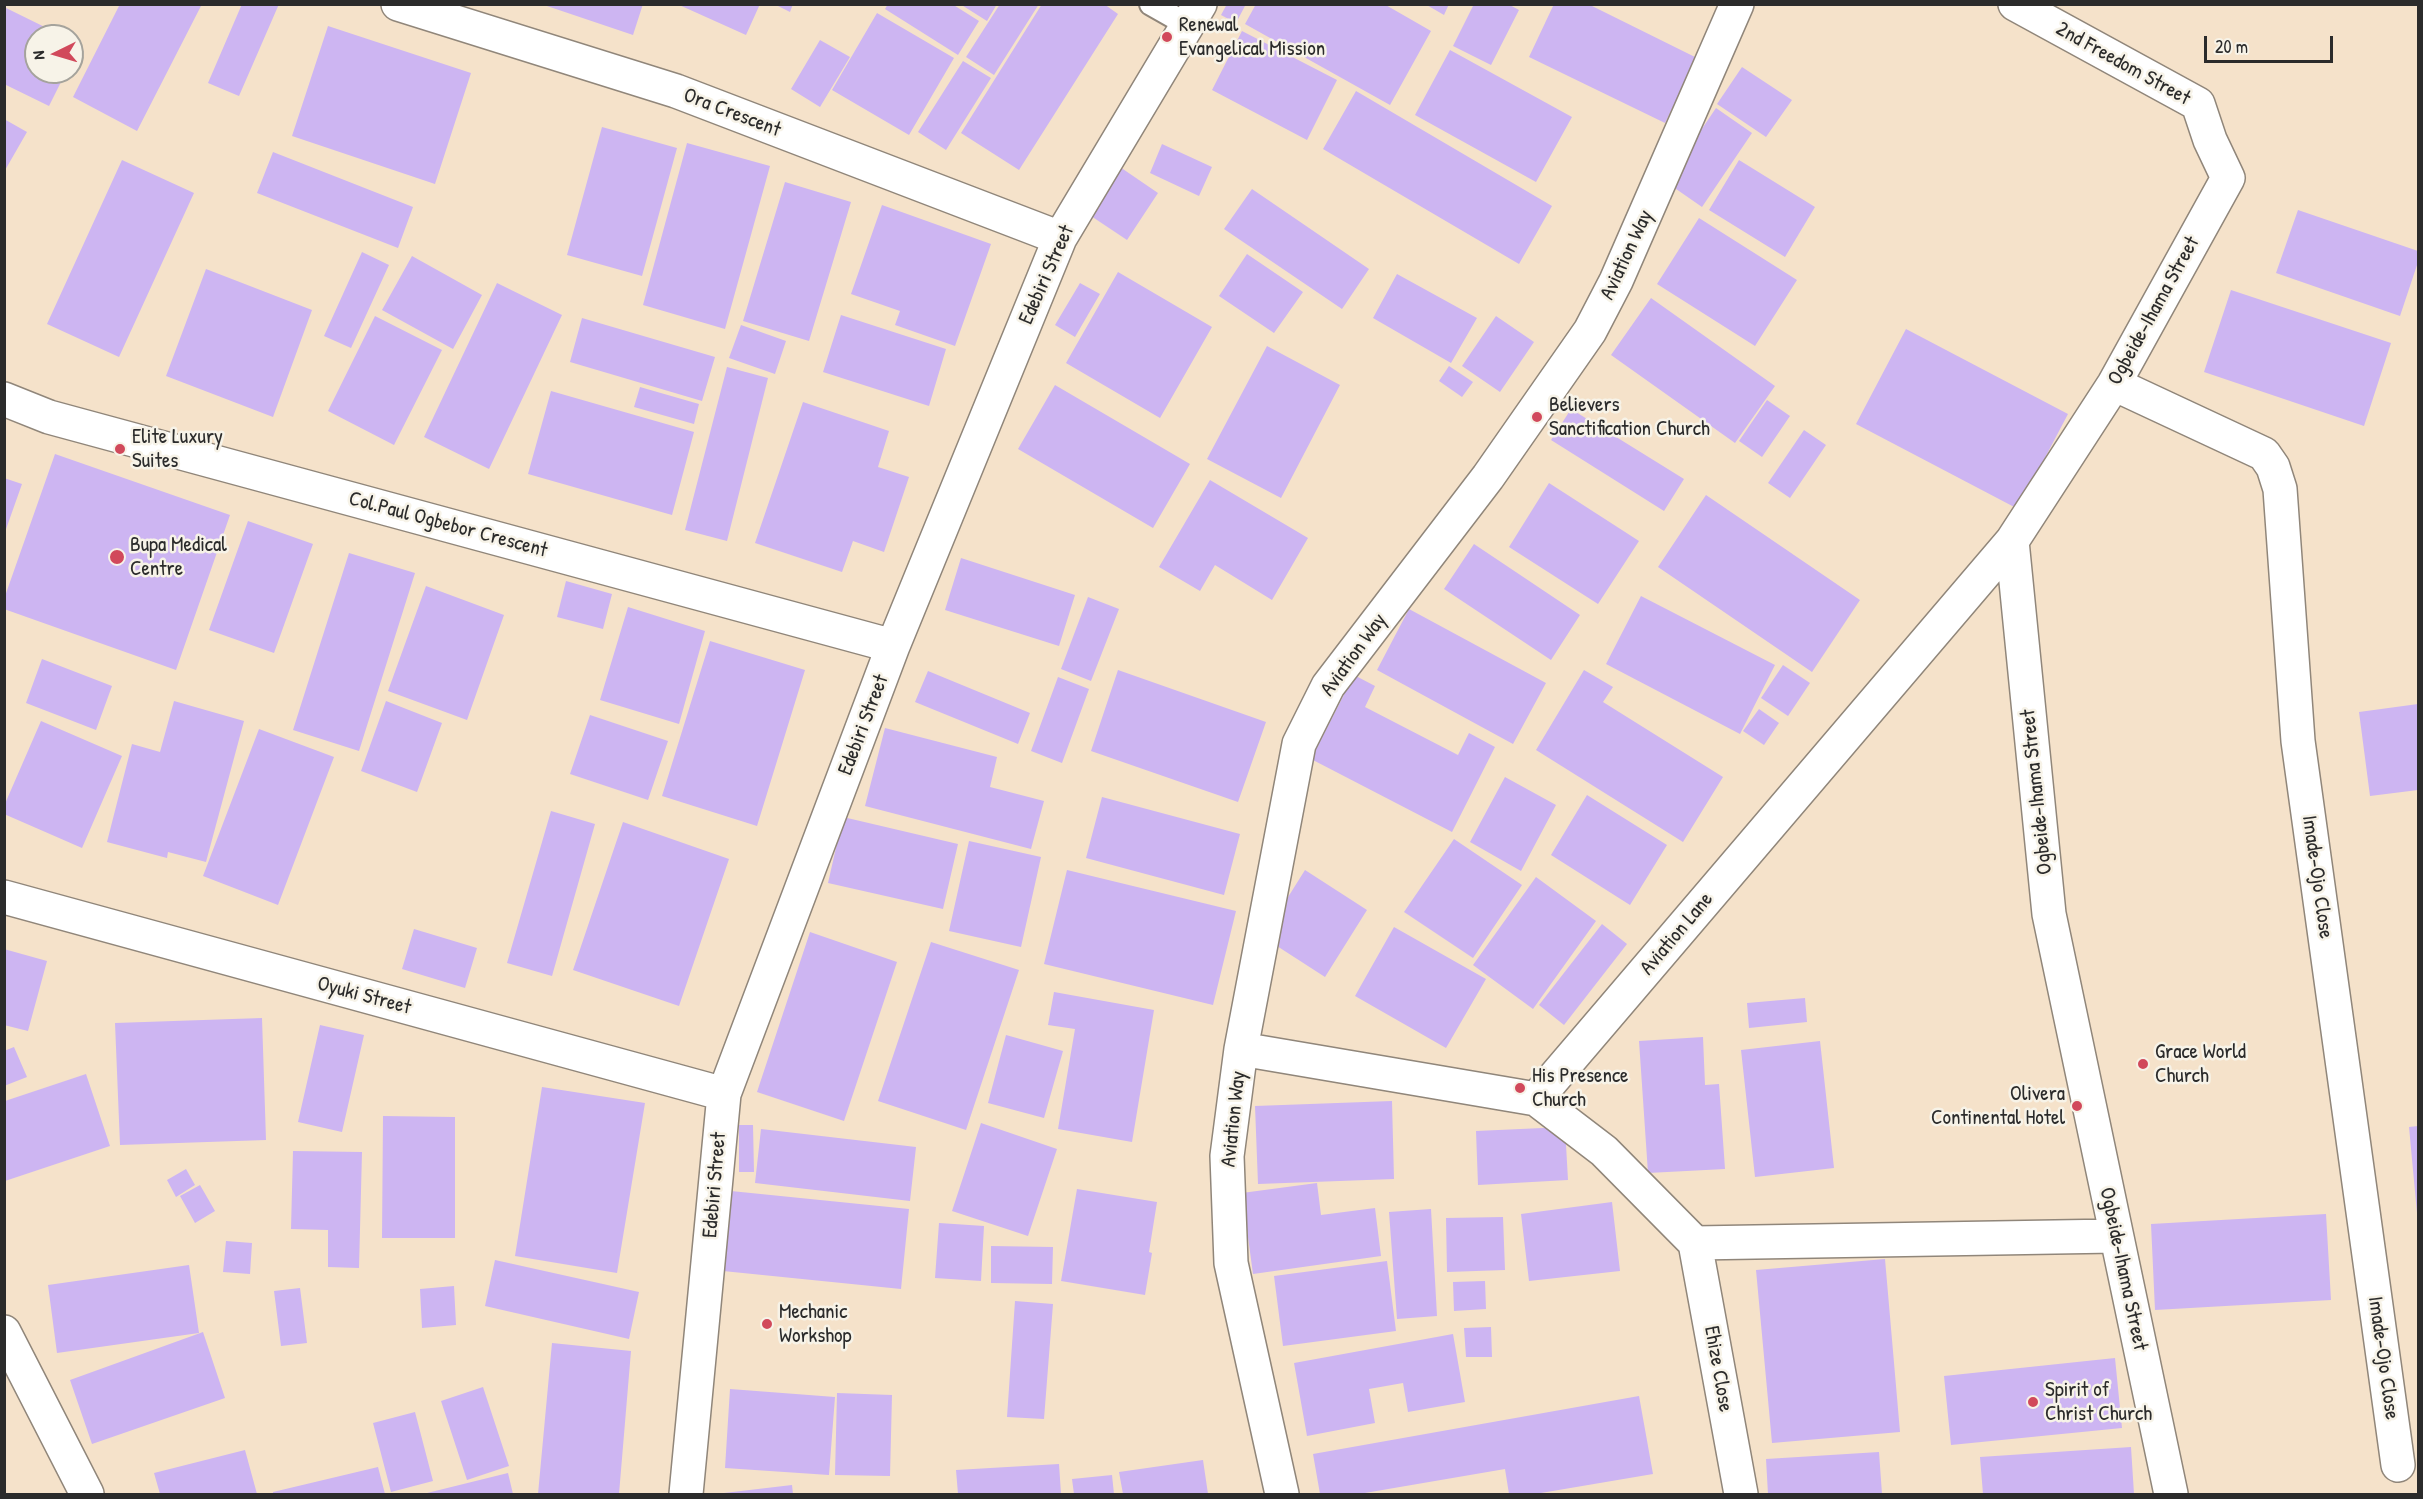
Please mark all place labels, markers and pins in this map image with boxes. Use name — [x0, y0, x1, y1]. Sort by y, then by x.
place label: Renewal Evangelical Mission — [1179, 12, 1325, 62]
marker: Renewal Evangelical Mission — [1160, 30, 1174, 44]
place label: Believers Sanctification Church — [1549, 392, 1710, 442]
marker: Believers Sanctification Church — [1530, 410, 1544, 424]
place label: Elite Luxury Suites — [132, 424, 223, 474]
marker: Elite Luxury Suites — [113, 442, 127, 456]
place label: Bupa Medical Centre — [130, 532, 227, 582]
marker: Bupa Medical Centre — [108, 548, 126, 566]
place label: Grace World Church — [2155, 1039, 2246, 1089]
marker: Grace World Church — [2136, 1057, 2150, 1071]
place label: His Presence Church — [1532, 1063, 1628, 1113]
marker: His Presence Church — [1513, 1081, 1527, 1095]
place label: Olivera Continental Hotel — [1931, 1081, 2065, 1131]
marker: Olivera Continental Hotel — [2070, 1099, 2084, 1113]
place label: Mechanic Workshop — [779, 1299, 852, 1349]
marker: Mechanic Workshop — [760, 1317, 774, 1331]
place label: Spirit of Christ Church — [2045, 1377, 2152, 1427]
marker: Spirit of Christ Church — [2026, 1395, 2040, 1409]

